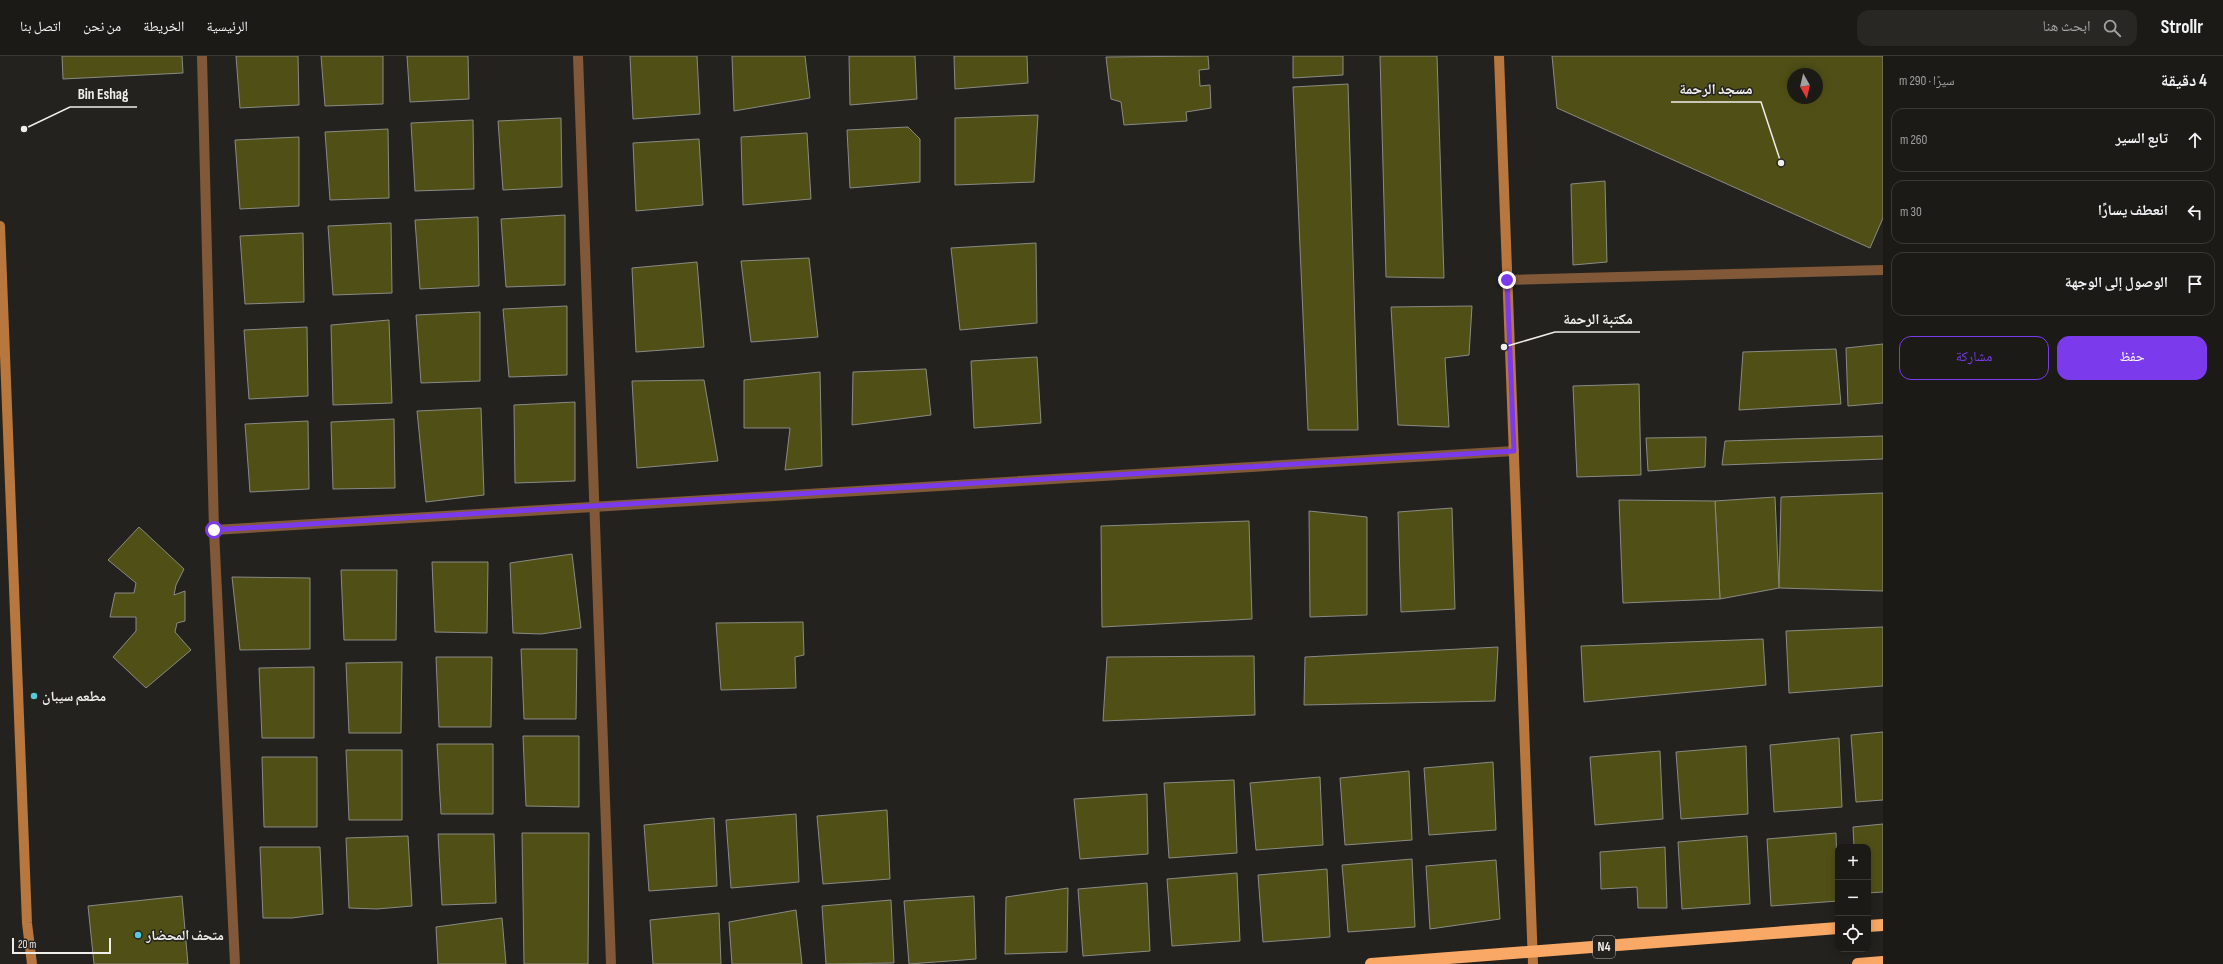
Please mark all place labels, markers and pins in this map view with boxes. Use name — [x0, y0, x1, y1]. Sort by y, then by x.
callout: مسجد الرحمة — [1671, 75, 1761, 102]
callout: Bin Eshag — [70, 80, 137, 107]
callout: مكتبة الرحمة — [1555, 305, 1640, 332]
place label: مطعم سيبان — [42, 688, 106, 706]
marker: مطعم سيبان — [29, 691, 39, 701]
place label: متحف المحضار — [145, 927, 224, 944]
marker: متحف المحضار — [133, 930, 143, 940]

